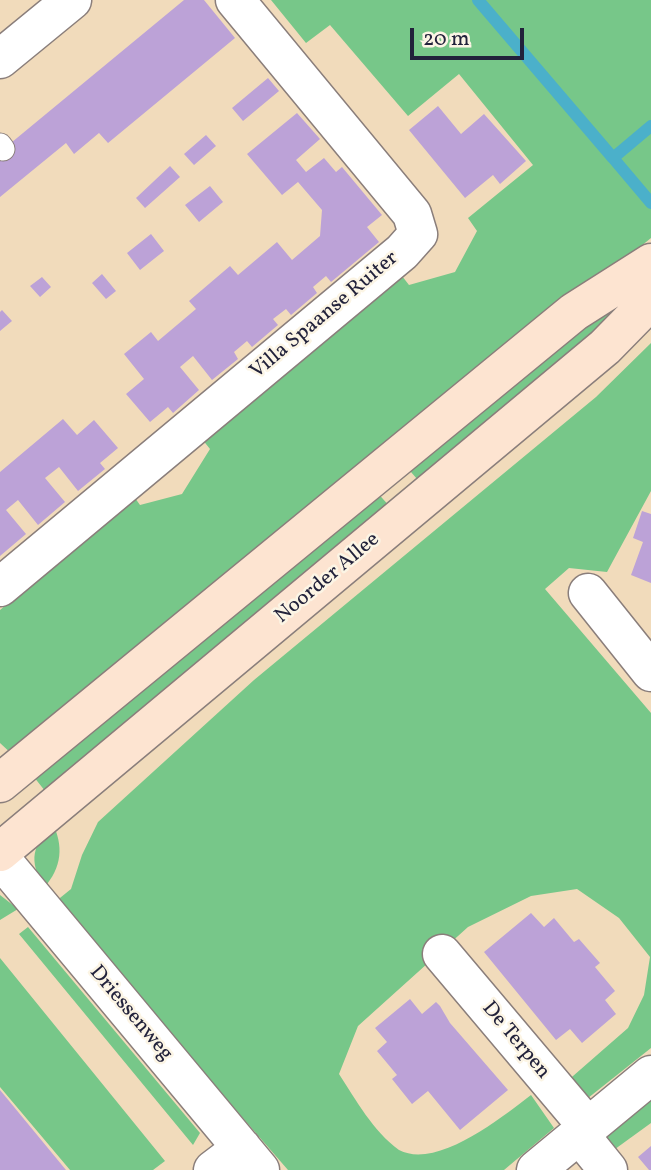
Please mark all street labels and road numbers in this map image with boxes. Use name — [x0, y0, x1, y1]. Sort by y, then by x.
street label: Villa Spaanse Ruiter — [246, 247, 404, 385]
street label: Noorder Allee — [271, 528, 385, 630]
street label: Driessenweg — [83, 961, 177, 1067]
street label: De Terpen — [475, 997, 555, 1085]

